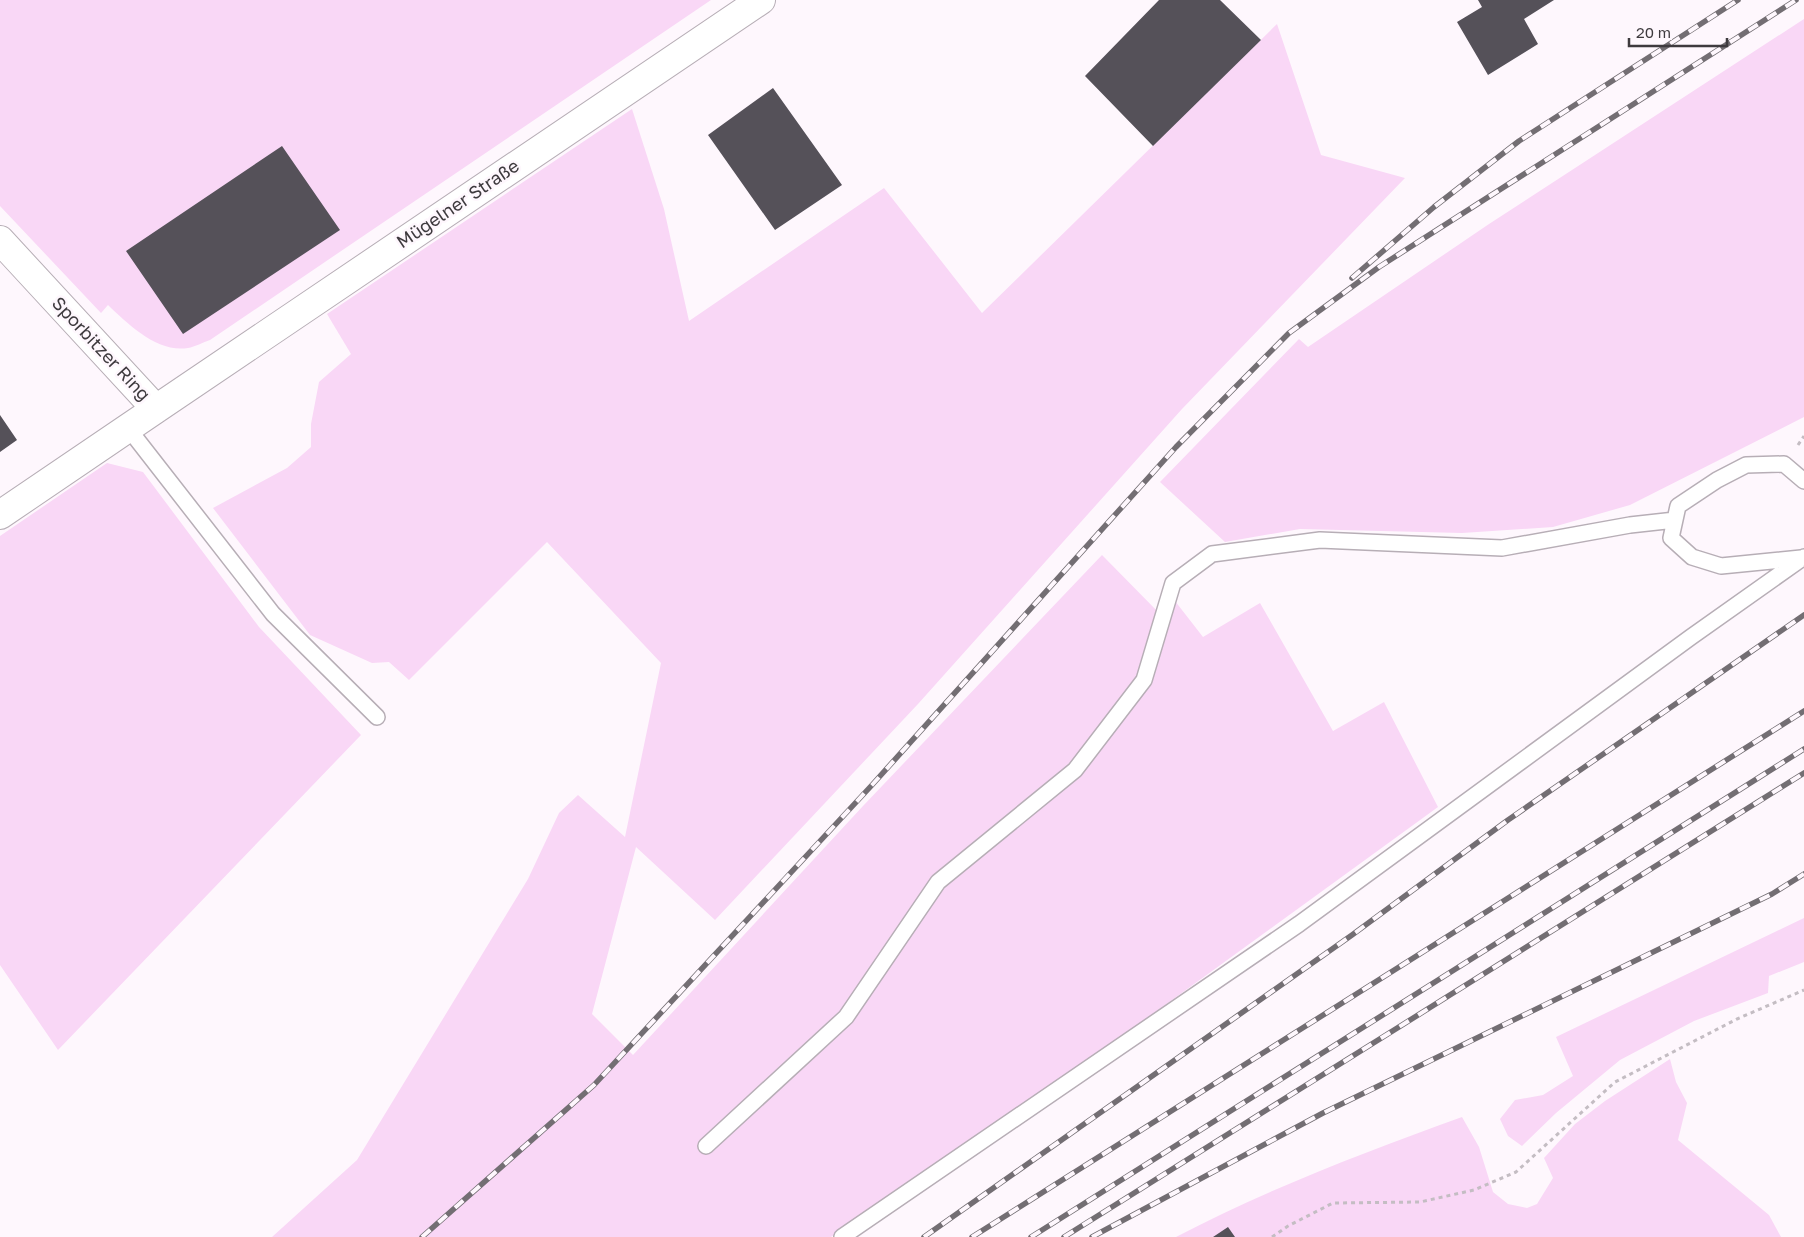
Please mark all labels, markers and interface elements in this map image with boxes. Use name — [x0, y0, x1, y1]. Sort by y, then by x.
scale bar — [1629, 15, 1726, 47]
text: 20 m — [1636, 23, 1671, 41]
street label: Mügelner Straße — [392, 154, 523, 252]
street label: Sporbitzer Ring — [48, 292, 156, 405]

